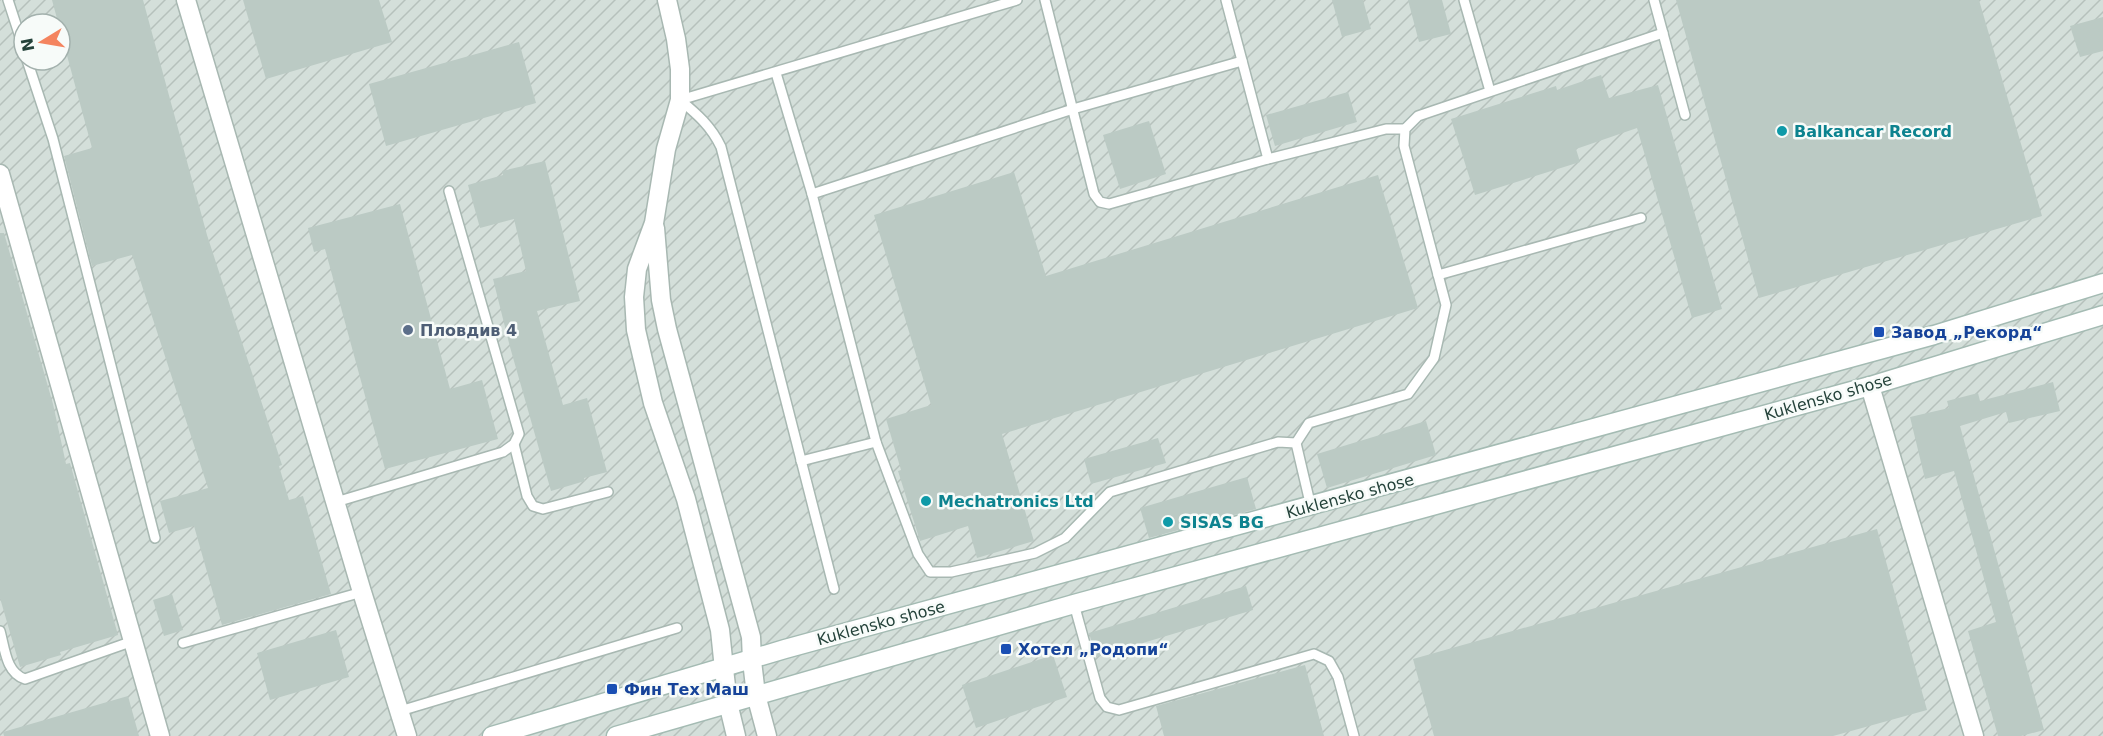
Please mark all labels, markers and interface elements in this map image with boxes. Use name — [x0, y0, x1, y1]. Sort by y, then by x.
north arrow — [12, 12, 72, 72]
text: N — [17, 36, 38, 53]
place label: Balkancar Record — [1794, 122, 1952, 141]
marker: Balkancar Record — [1775, 124, 1789, 138]
place label: Пловдив 4 — [420, 321, 517, 340]
marker: Пловдив 4 — [401, 323, 415, 337]
place label: Завод „Рекорд“ — [1891, 323, 2043, 342]
marker: Завод „Рекорд“ — [1872, 325, 1886, 339]
street label: Kuklensko shose — [1762, 370, 1894, 424]
street label: Kuklensko shose — [1284, 470, 1416, 522]
place label: Mechatronics Ltd — [938, 492, 1094, 511]
marker: Mechatronics Ltd — [919, 494, 933, 508]
place label: SISAS BG — [1180, 513, 1264, 532]
marker: SISAS BG — [1161, 515, 1175, 529]
street label: Kuklensko shose — [815, 597, 947, 649]
place label: Хотел „Родопи“ — [1018, 640, 1169, 659]
marker: Хотел „Родопи“ — [999, 642, 1013, 656]
place label: Фин Тех Маш — [624, 680, 749, 699]
marker: Фин Тех Маш — [605, 682, 619, 696]

